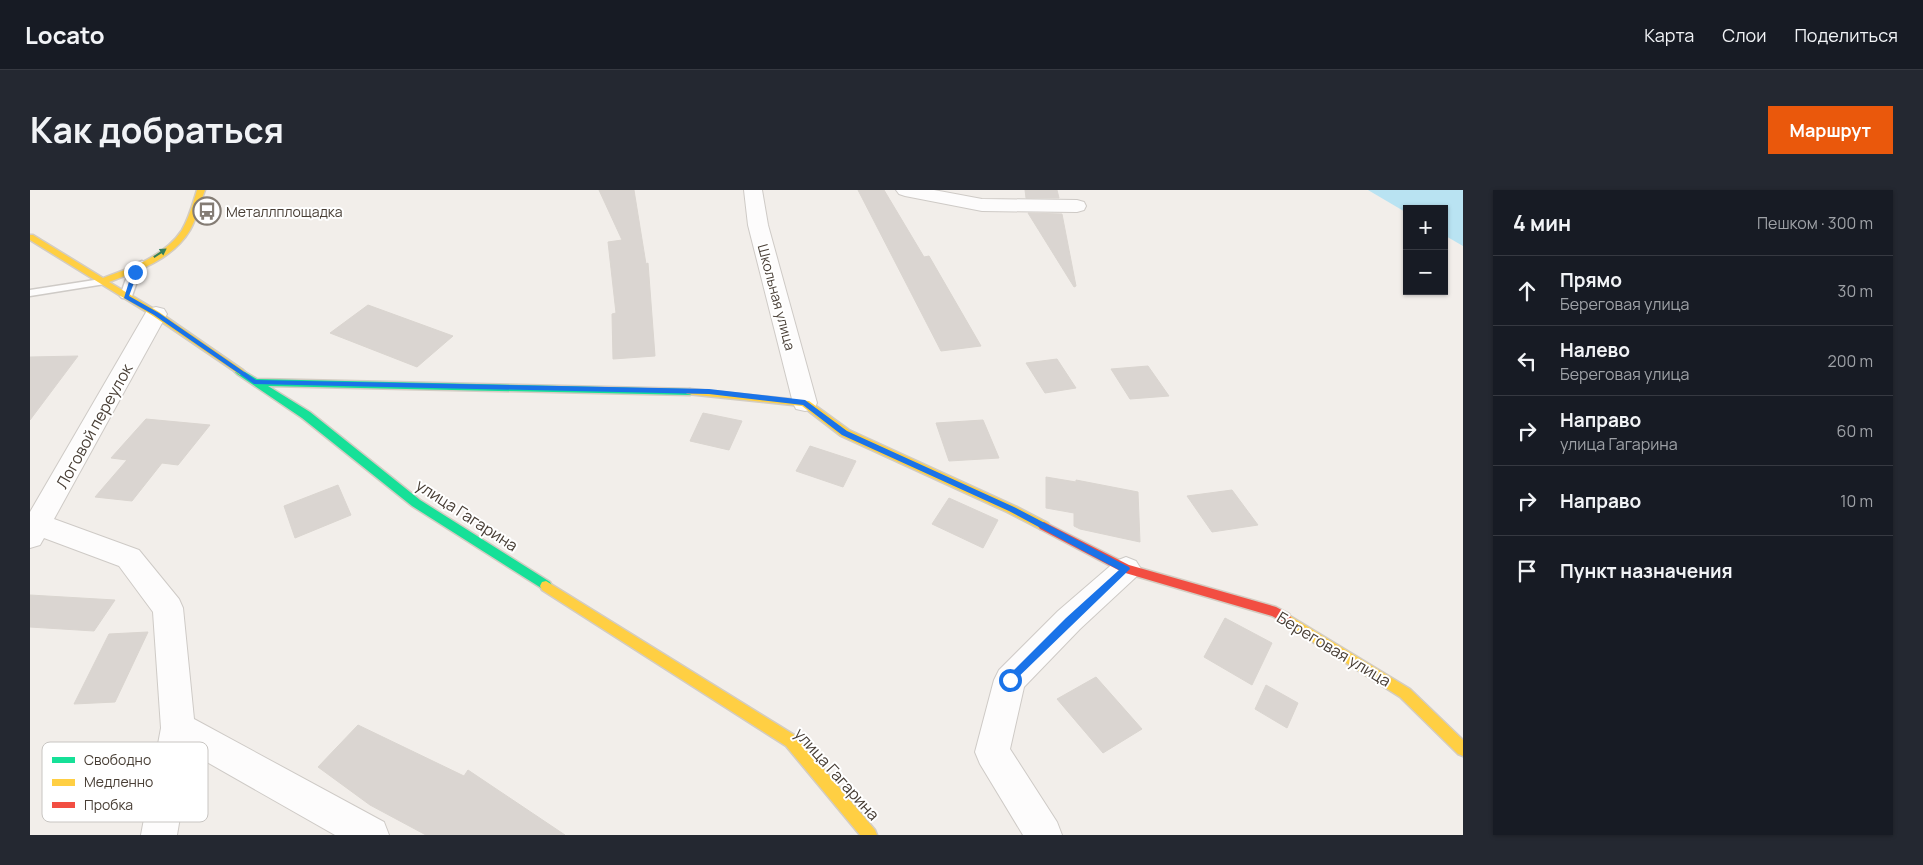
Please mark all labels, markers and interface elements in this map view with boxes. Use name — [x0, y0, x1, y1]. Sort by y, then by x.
text: Locato — [25, 18, 105, 51]
text: Карта — [1644, 23, 1694, 47]
text: Слои — [1722, 23, 1766, 47]
text: Поделиться — [1794, 23, 1898, 47]
text: Как добраться — [30, 106, 284, 154]
button: Маршрут — [1768, 106, 1893, 154]
bus stop icon: Металлплощадка — [192, 196, 222, 226]
place label: Металлплощадка — [226, 202, 343, 221]
map controls — [1403, 205, 1448, 295]
button: + — [1403, 205, 1448, 250]
text: 4 мин — [1513, 209, 1571, 237]
text: Пешком · 300 m — [1757, 212, 1873, 234]
street label: Школьная улица — [754, 242, 800, 352]
one-way arrow — [153, 248, 167, 258]
button: − — [1403, 250, 1448, 295]
route end — [124, 261, 147, 284]
text: Прямо — [1560, 267, 1622, 293]
icon: ahead — [1513, 277, 1541, 305]
text: 30 m — [1838, 280, 1873, 302]
text: Береговая улица — [1560, 293, 1689, 315]
text: Налево — [1560, 337, 1630, 363]
icon: left — [1513, 347, 1541, 375]
text: 200 m — [1828, 350, 1873, 372]
street label: Логовой переулок — [51, 359, 138, 492]
text: Береговая улица — [1560, 363, 1689, 385]
text: Направо — [1560, 407, 1641, 433]
icon: right — [1513, 417, 1541, 445]
text: 60 m — [1837, 420, 1873, 442]
text: улица Гагарина — [1560, 433, 1678, 455]
street label: улица Гагарина — [412, 474, 522, 556]
icon: right — [1513, 487, 1541, 515]
text: Направо — [1560, 488, 1641, 514]
text: 10 m — [1840, 490, 1873, 512]
icon: arrive — [1513, 557, 1541, 585]
text: Пункт назначения — [1560, 558, 1733, 584]
street label: Береговая улица — [1273, 606, 1395, 692]
route start — [999, 669, 1022, 692]
street label: улица Гагарина — [789, 723, 885, 825]
legend — [42, 742, 208, 822]
text: Свободно — [84, 750, 151, 769]
text: Медленно — [84, 772, 153, 791]
text: Пробка — [84, 795, 133, 814]

